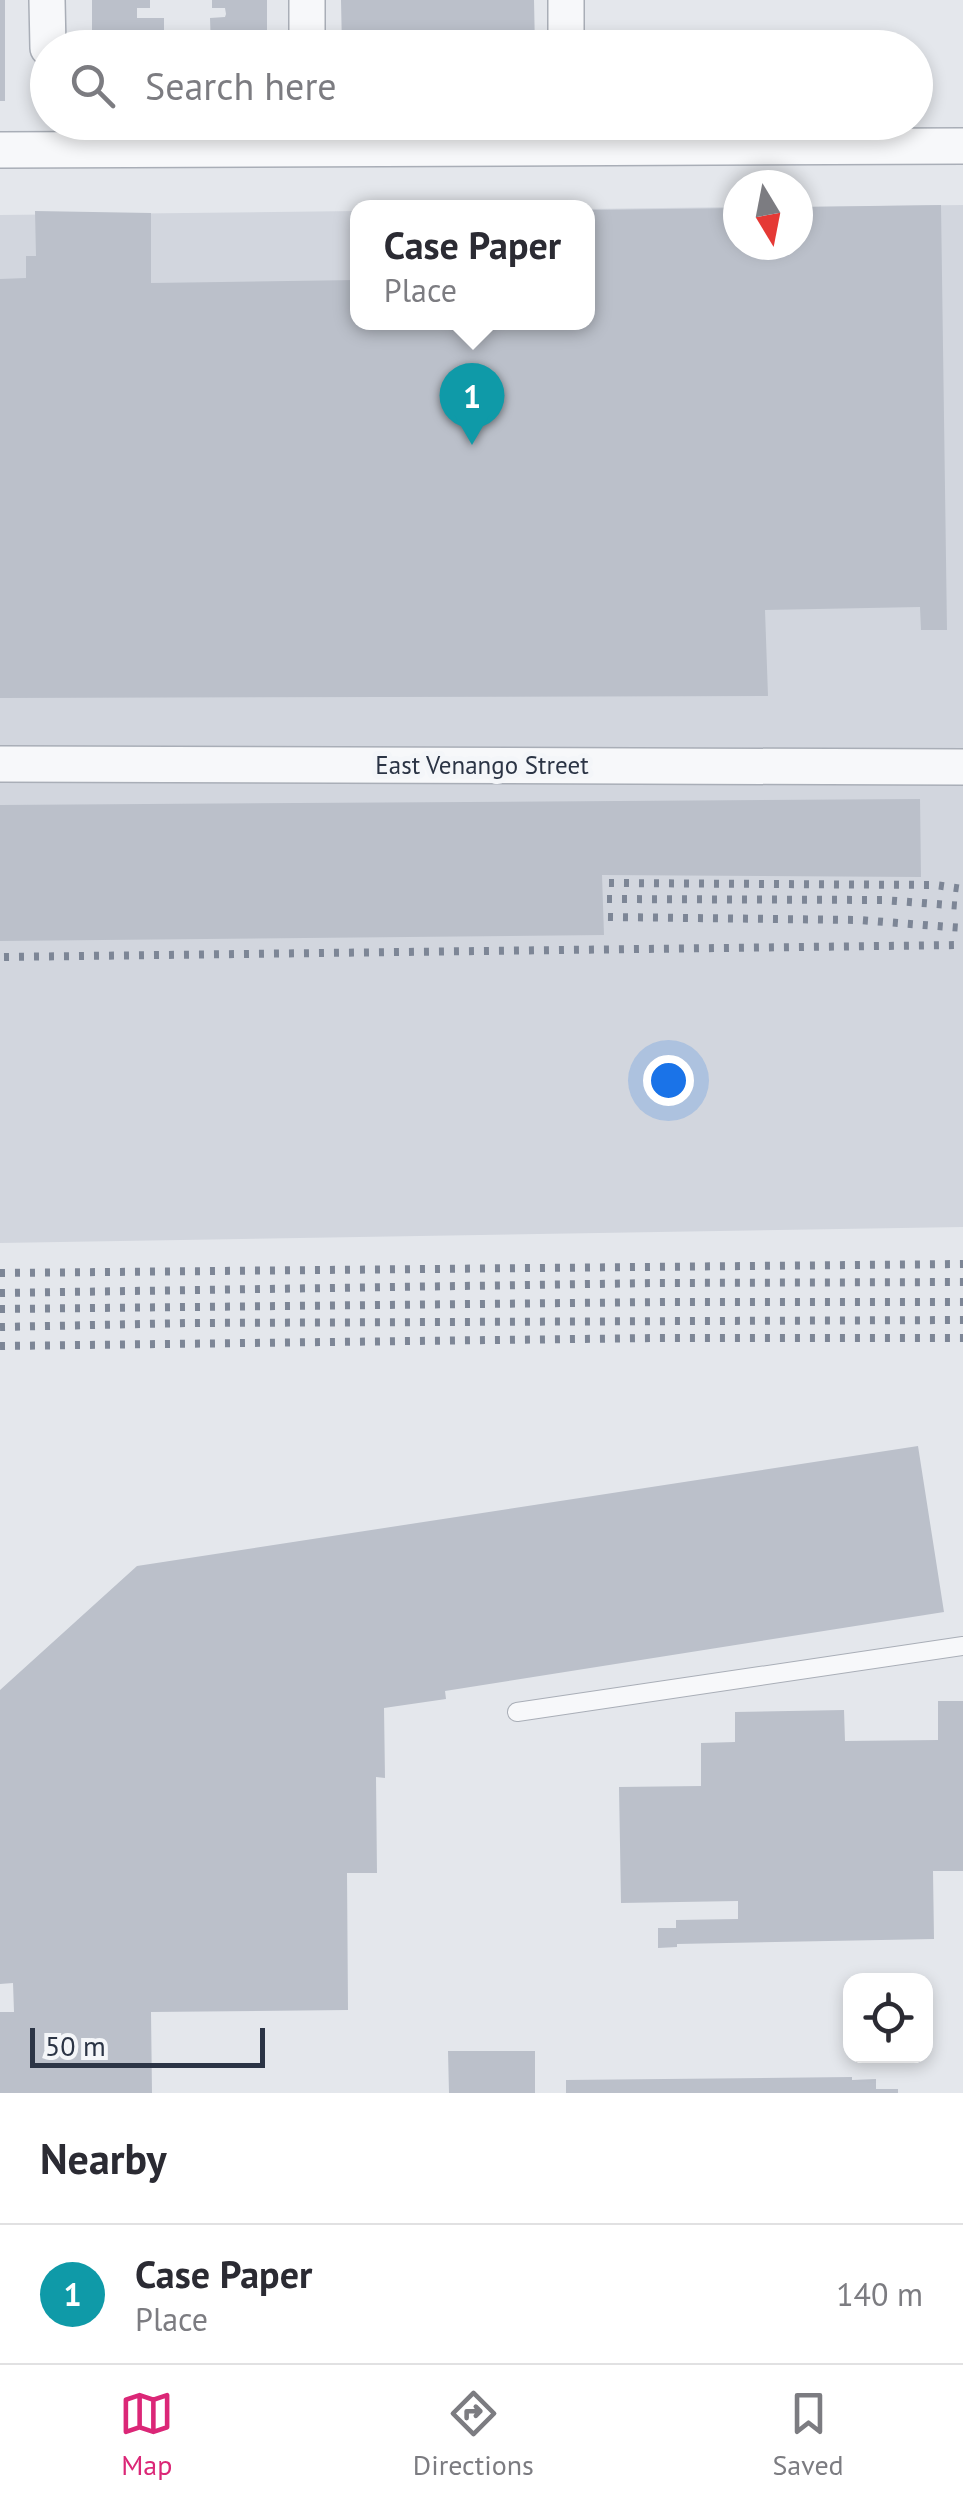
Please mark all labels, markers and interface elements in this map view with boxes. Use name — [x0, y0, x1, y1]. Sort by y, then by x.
search box — [30, 30, 933, 140]
icon: search — [65, 58, 120, 113]
text: Search here — [145, 61, 337, 110]
north arrow — [723, 170, 813, 260]
popup — [350, 200, 595, 330]
text: Case Paper — [384, 220, 561, 269]
text: Place — [384, 269, 457, 311]
pin: 1 — [440, 362, 504, 445]
street label: East Venango Street — [375, 749, 589, 781]
your location — [643, 1055, 694, 1106]
map controls — [843, 1973, 933, 2063]
button: locate — [843, 1973, 933, 2063]
scale bar — [30, 2023, 265, 2068]
text: 50 m — [45, 2027, 106, 2064]
text: Nearby — [40, 2131, 167, 2186]
text: Case Paper — [135, 2249, 312, 2298]
text: 1 — [63, 2273, 82, 2315]
text: 140 m — [836, 2273, 923, 2315]
text: Place — [135, 2298, 208, 2340]
tab: Map — [119, 2386, 174, 2483]
tab: Directions — [413, 2386, 534, 2483]
tab: Saved — [772, 2386, 844, 2483]

